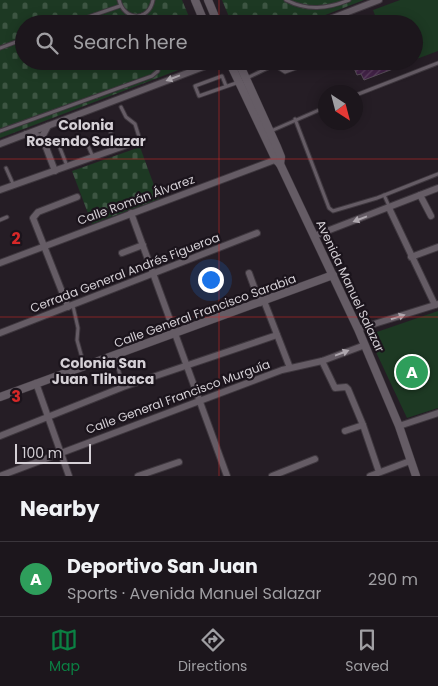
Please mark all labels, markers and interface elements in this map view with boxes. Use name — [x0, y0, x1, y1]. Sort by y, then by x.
search box — [15, 15, 423, 70]
icon: search — [33, 29, 61, 57]
text: Search here — [73, 29, 187, 56]
one-way arrow — [165, 74, 180, 82]
north arrow — [318, 85, 363, 130]
district label: Colonia Rosendo Salazar — [26, 115, 146, 151]
street label: Calle Román Álvarez — [75, 170, 197, 229]
one-way arrow — [352, 215, 367, 223]
street label: Avenida Manuel Salazar — [312, 217, 389, 355]
text: 2 — [11, 227, 21, 250]
street label: Cerrada General Andrés Figueroa — [28, 228, 222, 317]
your location — [198, 267, 224, 293]
street label: Calle General Francisco Sarabia — [111, 270, 298, 351]
one-way arrow — [391, 312, 406, 320]
one-way arrow — [335, 349, 349, 357]
district label: Colonia San Juan Tlihuaca — [52, 353, 154, 389]
pin: A — [396, 353, 428, 391]
street label: Calle General Francisco Murguía — [83, 355, 272, 438]
text: 3 — [11, 385, 21, 408]
scale bar — [15, 441, 91, 464]
text: 100 m — [22, 443, 62, 463]
text: Nearby — [20, 494, 100, 523]
text: Deportivo San Juan — [67, 553, 258, 580]
text: A — [30, 568, 42, 591]
text: 290 m — [368, 568, 418, 591]
text: Sports · Avenida Manuel Salazar — [67, 582, 322, 605]
tab: Map — [49, 626, 80, 677]
tab: Directions — [178, 626, 247, 677]
tab: Saved — [345, 626, 389, 677]

